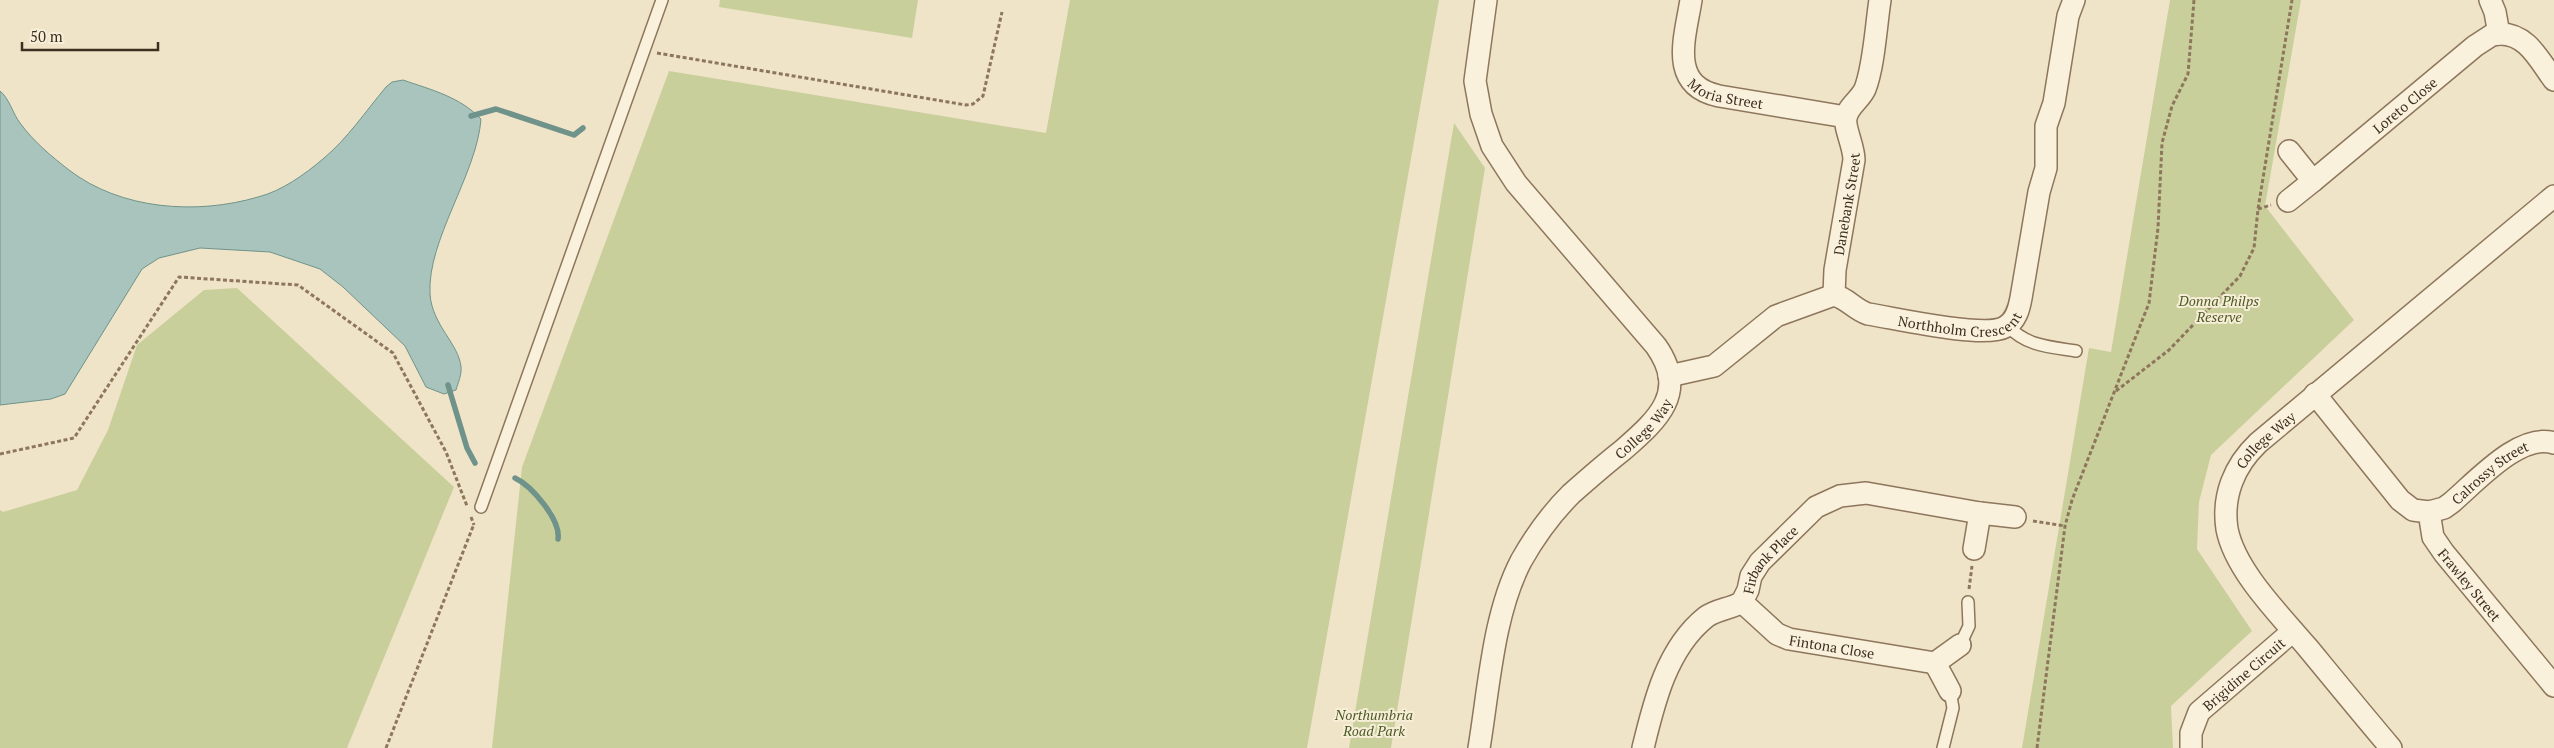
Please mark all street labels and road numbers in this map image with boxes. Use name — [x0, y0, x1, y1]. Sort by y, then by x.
street label: Loreto Close — [2368, 72, 2441, 137]
street label: Moria Street — [1684, 74, 1765, 113]
street label: Danebank Street — [1828, 151, 1864, 257]
street label: Northholm Crescent — [1897, 308, 2026, 340]
street label: College Way — [1610, 395, 1676, 463]
street label: College Way — [2231, 406, 2300, 472]
street label: Calrossy Street — [2447, 436, 2532, 508]
street label: Firbank Place — [1738, 521, 1802, 596]
street label: Frawley Street — [2434, 544, 2506, 626]
street label: Fintona Close — [1788, 630, 1876, 662]
street label: Brigidine Circuit — [2198, 632, 2289, 715]

